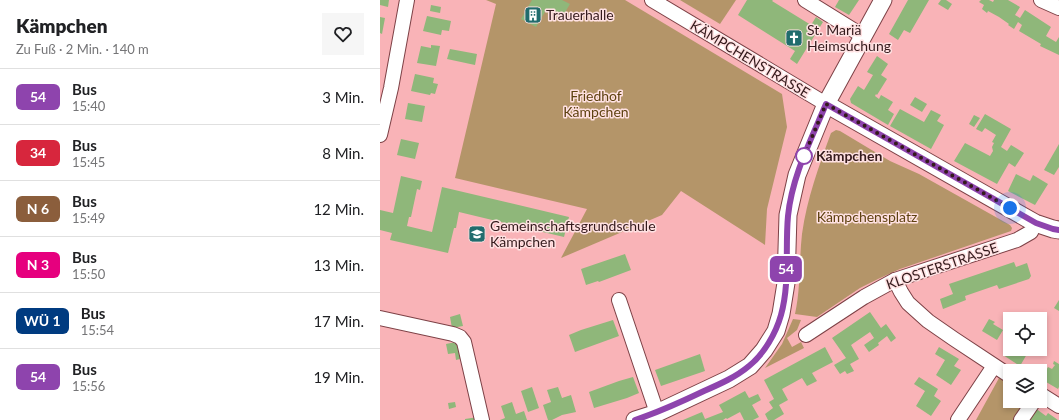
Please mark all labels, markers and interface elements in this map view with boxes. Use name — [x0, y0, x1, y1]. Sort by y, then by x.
building icon: Trauerhalle — [523, 5, 543, 25]
place label: Trauerhalle — [546, 6, 614, 23]
button: heart — [322, 13, 364, 55]
text: Kämpchen — [16, 14, 108, 37]
street label: KÄMPCHENSTRASSE — [687, 16, 813, 101]
place label: St. Mariä Heimsuchung — [807, 21, 891, 54]
church icon: St. Mariä Heimsuchung — [784, 28, 804, 48]
text: Zu Fuß · 2 Min. · 140 m — [16, 41, 149, 57]
text: Bus — [72, 80, 97, 98]
park label: Friedhof Kämpchen — [563, 87, 629, 120]
text: 54 — [30, 88, 46, 105]
text: 3 Min. — [322, 88, 364, 106]
text: 15:40 — [72, 98, 105, 114]
text: Bus — [72, 136, 97, 154]
text: 34 — [30, 144, 46, 161]
text: 8 Min. — [322, 144, 364, 162]
marker: Kämpchen — [795, 147, 813, 165]
place label: Kämpchen — [816, 147, 882, 164]
text: 15:45 — [72, 154, 105, 170]
text: Bus — [72, 192, 97, 210]
your location — [1000, 198, 1020, 218]
text: N 6 — [27, 200, 49, 217]
text: 12 Min. — [313, 200, 364, 218]
park label: Kämpchensplatz — [817, 208, 917, 225]
text: 15:49 — [72, 210, 105, 226]
place label: Gemeinschaftsgrundschule Kämpchen — [490, 217, 656, 250]
school or university icon: Gemeinschaftsgrundschule Kämpchen — [467, 224, 487, 244]
street label: KLOSTERSTRASSE — [884, 238, 1000, 293]
text: Bus — [72, 248, 97, 266]
text: N 3 — [27, 256, 49, 273]
text: 13 Min. — [313, 256, 364, 274]
line badge: 54 — [768, 256, 804, 282]
text: 54 — [778, 260, 794, 277]
text: 15:50 — [72, 266, 105, 282]
text: Bus — [81, 304, 105, 322]
text: WÜ 1 — [24, 312, 61, 329]
text: 17 Min. — [313, 312, 364, 330]
map controls — [1003, 312, 1047, 408]
button: locate — [1003, 312, 1047, 356]
text: 15:54 — [81, 322, 114, 338]
text: Bus — [72, 360, 97, 378]
button: layers — [1003, 364, 1047, 408]
text: 54 — [30, 368, 46, 385]
text: 19 Min. — [313, 368, 364, 386]
text: 15:56 — [72, 378, 105, 394]

